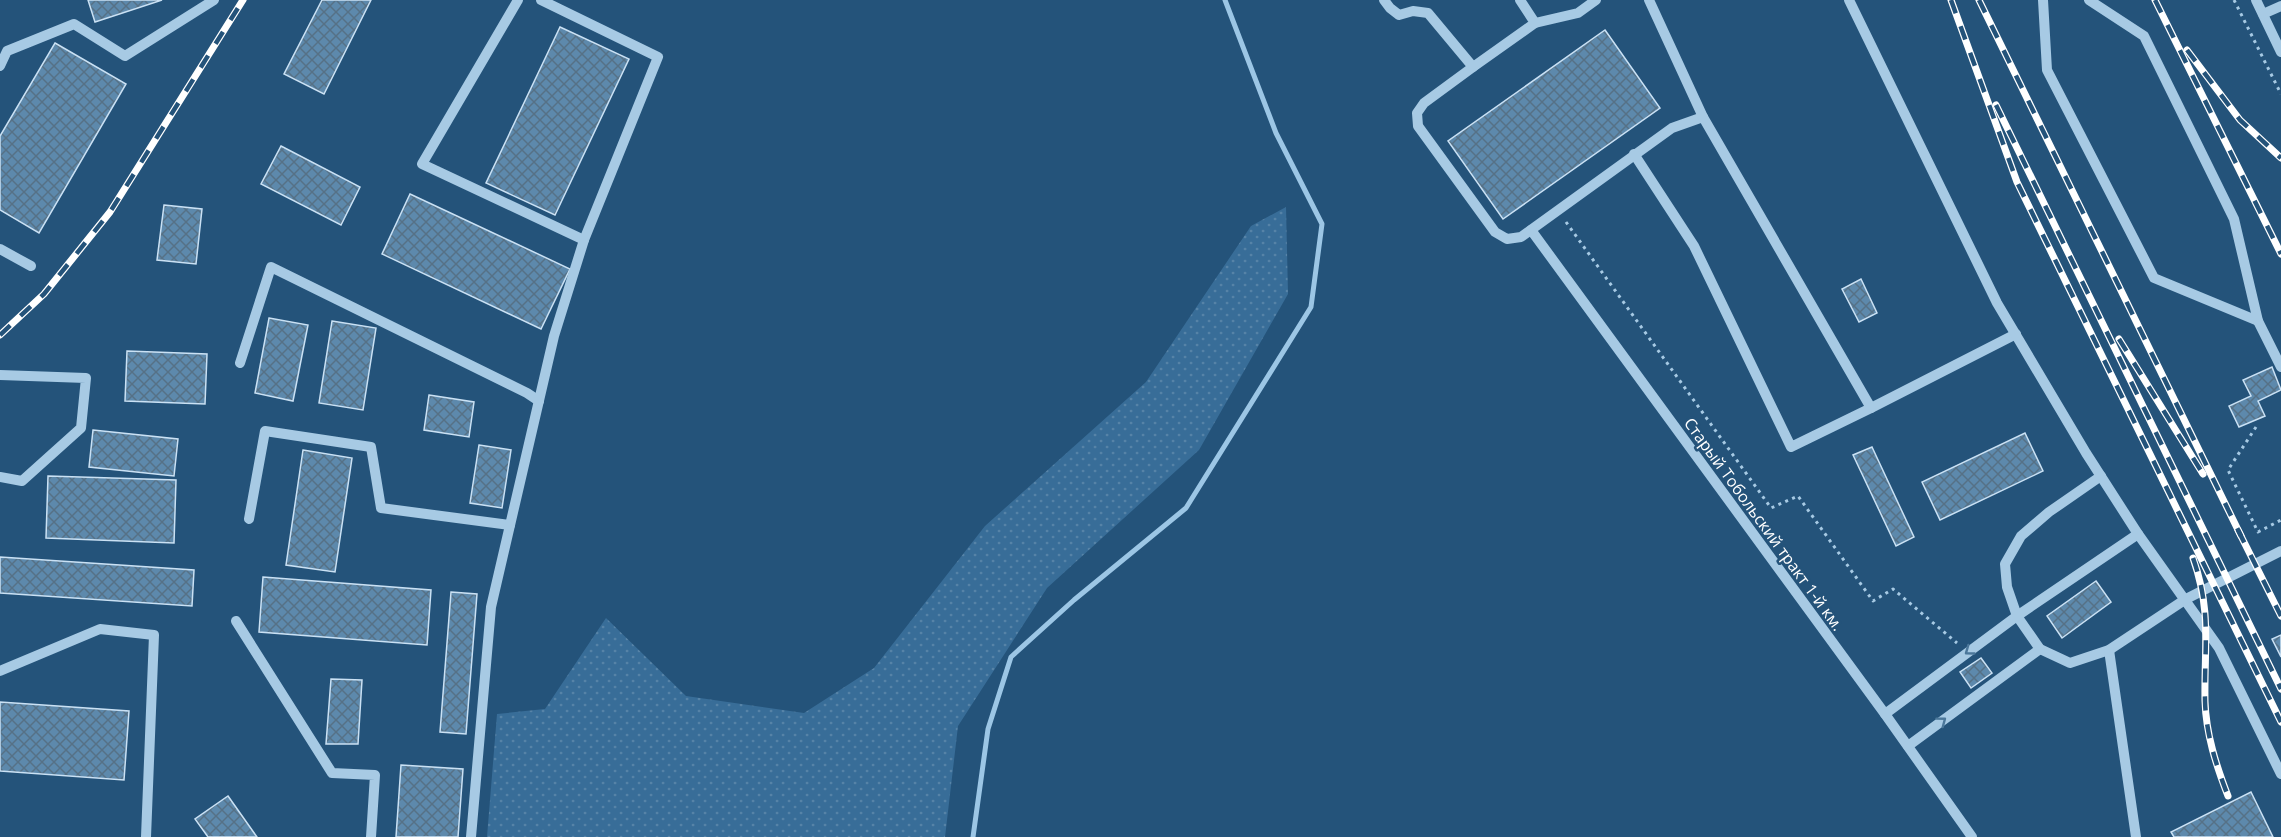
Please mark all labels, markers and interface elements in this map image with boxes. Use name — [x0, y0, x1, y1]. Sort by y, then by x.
street label: Старый Тобольский тракт 1-й км. — [1679, 413, 1849, 635]
one-way arrow — [1965, 643, 1976, 654]
one-way arrow — [1935, 717, 1946, 728]

